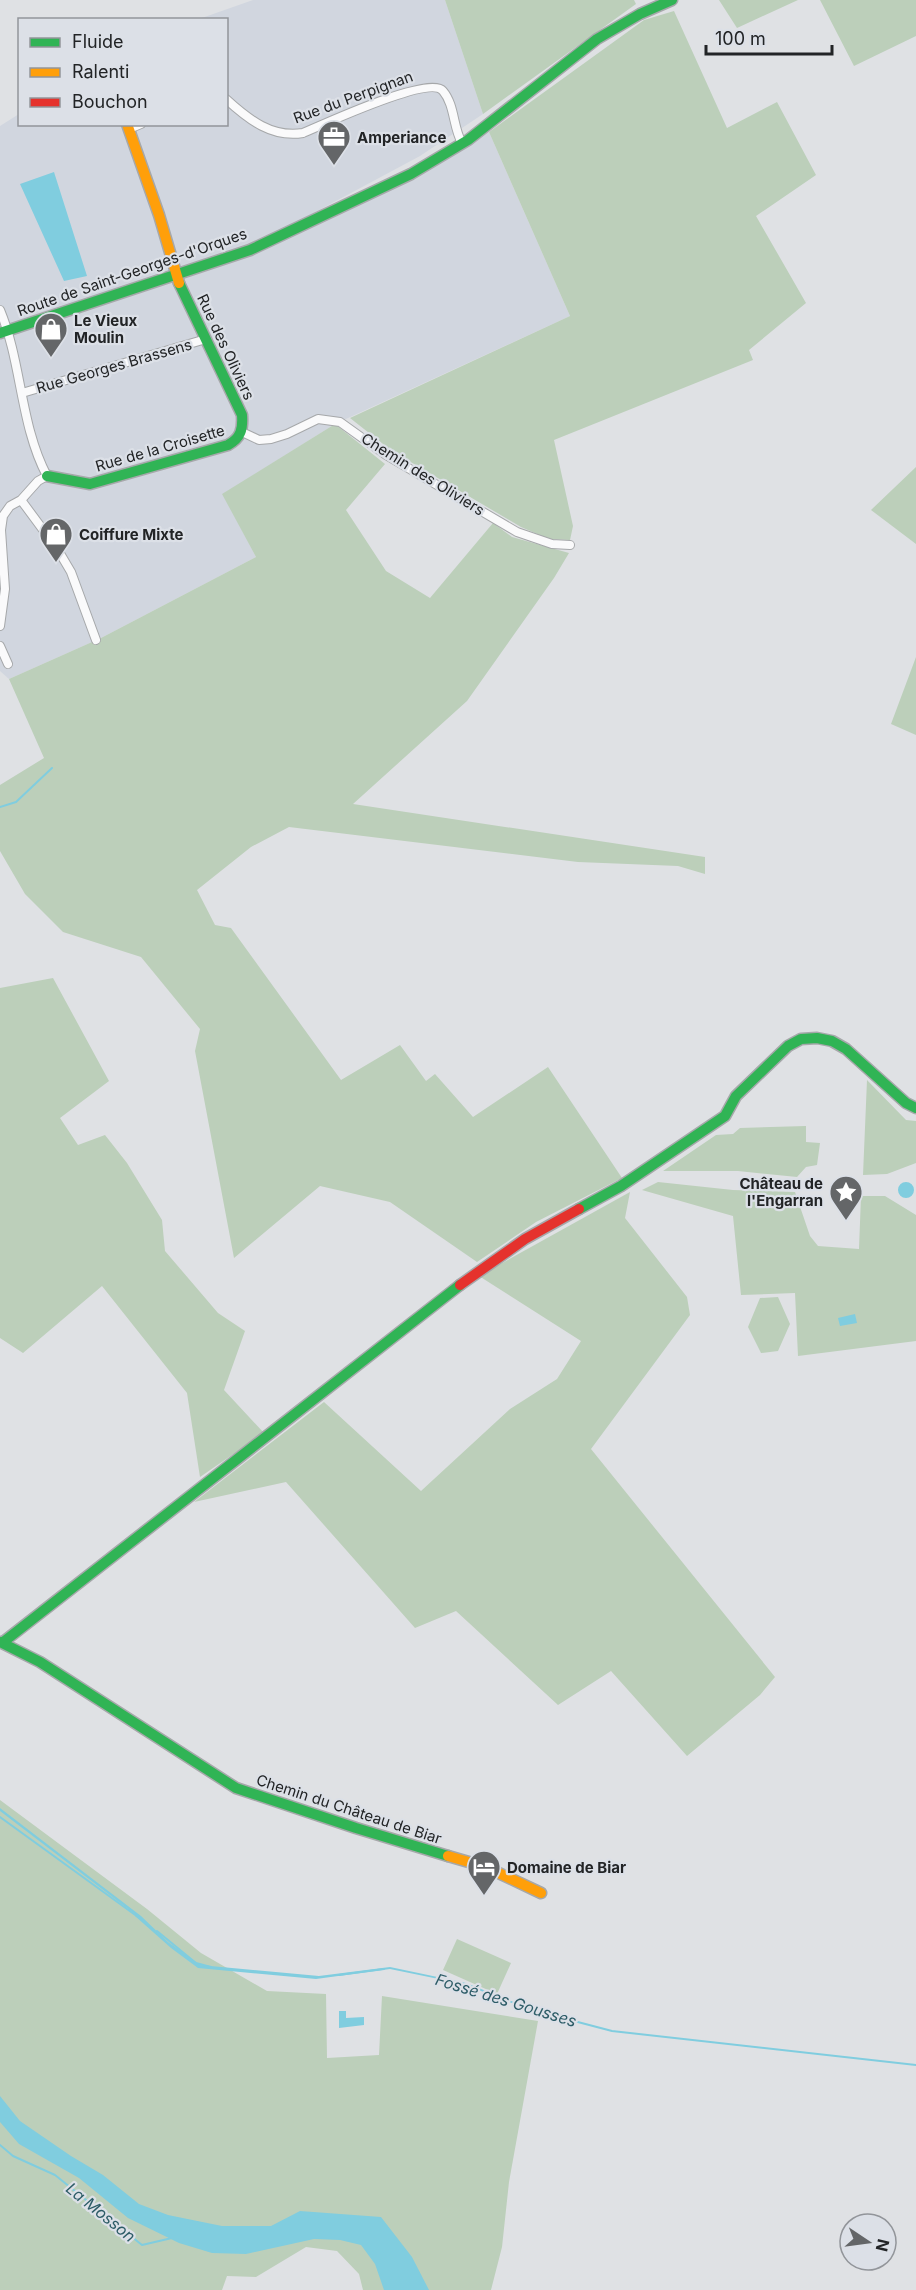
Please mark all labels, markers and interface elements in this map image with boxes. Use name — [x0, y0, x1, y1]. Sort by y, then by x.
legend — [18, 18, 228, 126]
scale bar — [706, 18, 832, 56]
text: 100 m — [715, 28, 766, 49]
text: Fluide — [72, 31, 124, 52]
text: Ralenti — [72, 61, 129, 82]
street label: Rue du Perpignan — [291, 67, 415, 127]
text: Bouchon — [72, 91, 148, 112]
office icon: Amperiance — [316, 119, 352, 166]
place label: Amperiance — [357, 128, 446, 147]
street label: Route de Saint-Georges-d'Orques — [15, 224, 249, 320]
street label: Rue des Oliviers — [193, 291, 259, 403]
shop icon: Le Vieux Moulin — [33, 311, 69, 358]
place label: Le Vieux Moulin — [74, 311, 138, 347]
street label: Rue Georges Brassens — [34, 335, 194, 397]
street label: Rue de la Croisette — [93, 420, 227, 476]
street label: Chemin des Oliviers — [358, 428, 488, 520]
shop icon: Coiffure Mixte — [38, 516, 74, 563]
place label: Coiffure Mixte — [79, 525, 184, 544]
place label: Château de l'Engarran — [739, 1174, 823, 1210]
place icon: Château de l'Engarran — [828, 1174, 864, 1221]
street label: Chemin du Château de Biar — [254, 1770, 444, 1848]
hotel icon: Domaine de Biar — [466, 1849, 502, 1896]
place label: Domaine de Biar — [507, 1858, 626, 1877]
water label: Fossé des Gousses — [433, 1969, 579, 2031]
water label: La Mosson — [62, 2178, 140, 2246]
north arrow — [838, 2212, 898, 2272]
text: N — [871, 2237, 894, 2254]

